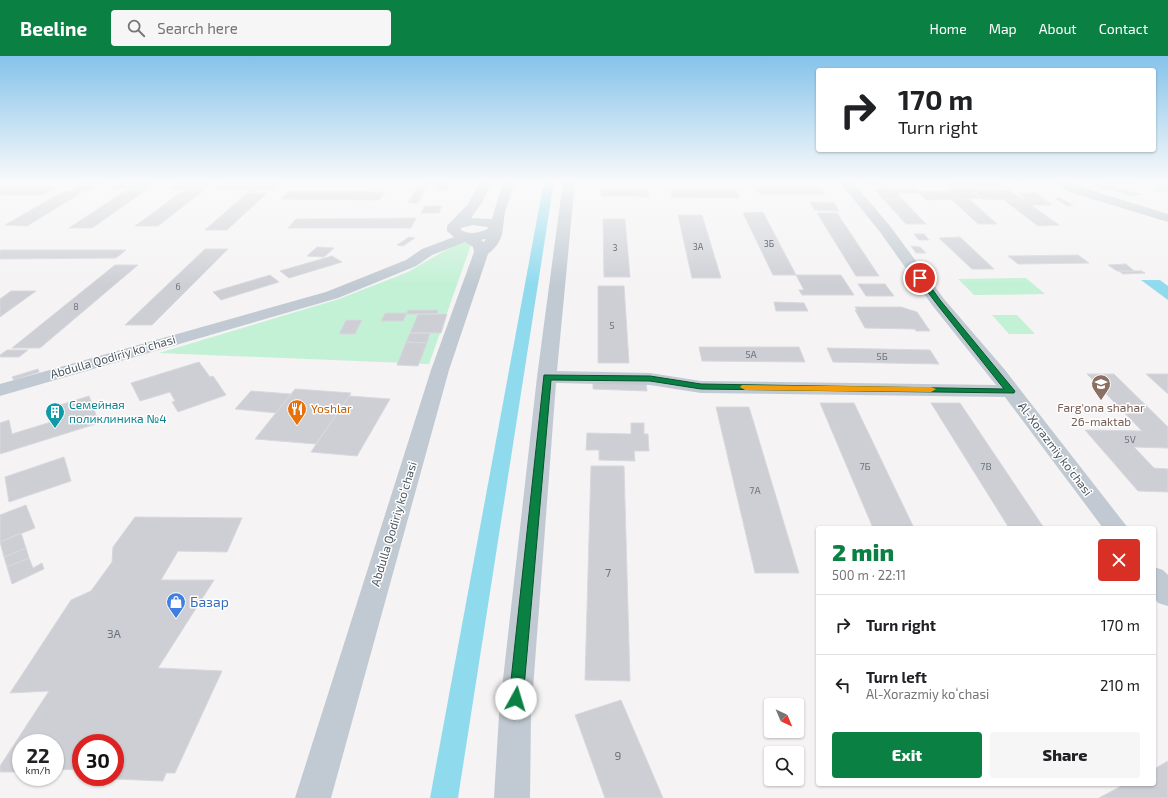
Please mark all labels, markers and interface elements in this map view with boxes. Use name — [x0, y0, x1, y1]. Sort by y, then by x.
search box — [111, 10, 391, 46]
text: Beeline — [20, 17, 87, 40]
icon: search — [125, 17, 147, 39]
text: Search here — [157, 19, 238, 37]
text: Home — [930, 20, 967, 37]
text: Map — [989, 20, 1017, 37]
text: About — [1039, 20, 1077, 37]
text: Contact — [1099, 20, 1148, 37]
text: 170 m — [898, 82, 973, 116]
icon: right — [832, 84, 884, 136]
text: Turn right — [898, 116, 978, 138]
house number: 3Б — [764, 238, 774, 249]
house number: 3А — [693, 241, 704, 252]
house number: 3 — [612, 242, 618, 253]
pin — [903, 261, 937, 295]
icon: arrive — [909, 267, 931, 289]
house number: 6 — [175, 281, 181, 292]
house number: 8 — [73, 301, 79, 312]
house number: 5 — [609, 319, 615, 331]
street label: Abdulla Qodiriy koʻchasi — [48, 331, 177, 382]
house number: 5А — [745, 348, 758, 360]
house number: 5Б — [876, 350, 888, 362]
school or university icon: Farg'ona shahar 26-maktab — [1090, 373, 1112, 401]
place label: Семейная поликлиника №4 — [69, 397, 167, 425]
restaurant icon: Yoshlar — [286, 398, 308, 426]
street label: Al-Xorazmiy koʻchasi — [1016, 399, 1096, 498]
place label: Farg'ona shahar 26-maktab — [1057, 400, 1145, 428]
building icon: Семейная поликлиника №4 — [44, 401, 66, 429]
place label: Yoshlar — [311, 401, 352, 415]
house number: 5V — [1124, 433, 1136, 445]
street label: Abdulla Qodiriy koʻchasi — [367, 460, 420, 588]
house number: 7Б — [859, 460, 871, 472]
house number: 7В — [980, 460, 992, 472]
house number: 7А — [749, 484, 761, 496]
text: 2 min — [832, 537, 894, 566]
button: close — [1098, 539, 1140, 581]
house number: 7 — [605, 565, 611, 579]
text: 500 m · 22:11 — [832, 567, 906, 583]
shop icon: Базар — [165, 591, 187, 619]
place label: Базар — [190, 593, 229, 610]
icon: right — [832, 614, 854, 636]
text: Turn right — [866, 616, 936, 634]
text: 170 m — [1101, 616, 1140, 634]
house number: 3А — [107, 626, 122, 640]
text: Turn left — [866, 668, 927, 686]
icon: left — [832, 674, 854, 696]
text: 210 m — [1100, 676, 1140, 694]
position arrow — [495, 678, 537, 720]
text: Al-Xorazmiy koʻchasi — [866, 686, 989, 702]
north arrow — [764, 698, 804, 738]
map controls — [764, 698, 804, 786]
button: Exit — [832, 732, 982, 778]
button: Share — [990, 732, 1140, 778]
speed limit sign: 30 — [72, 734, 124, 786]
text: 22 — [26, 743, 50, 767]
button: search — [764, 746, 804, 786]
house number: 9 — [615, 748, 622, 762]
text: km/h — [26, 764, 50, 776]

